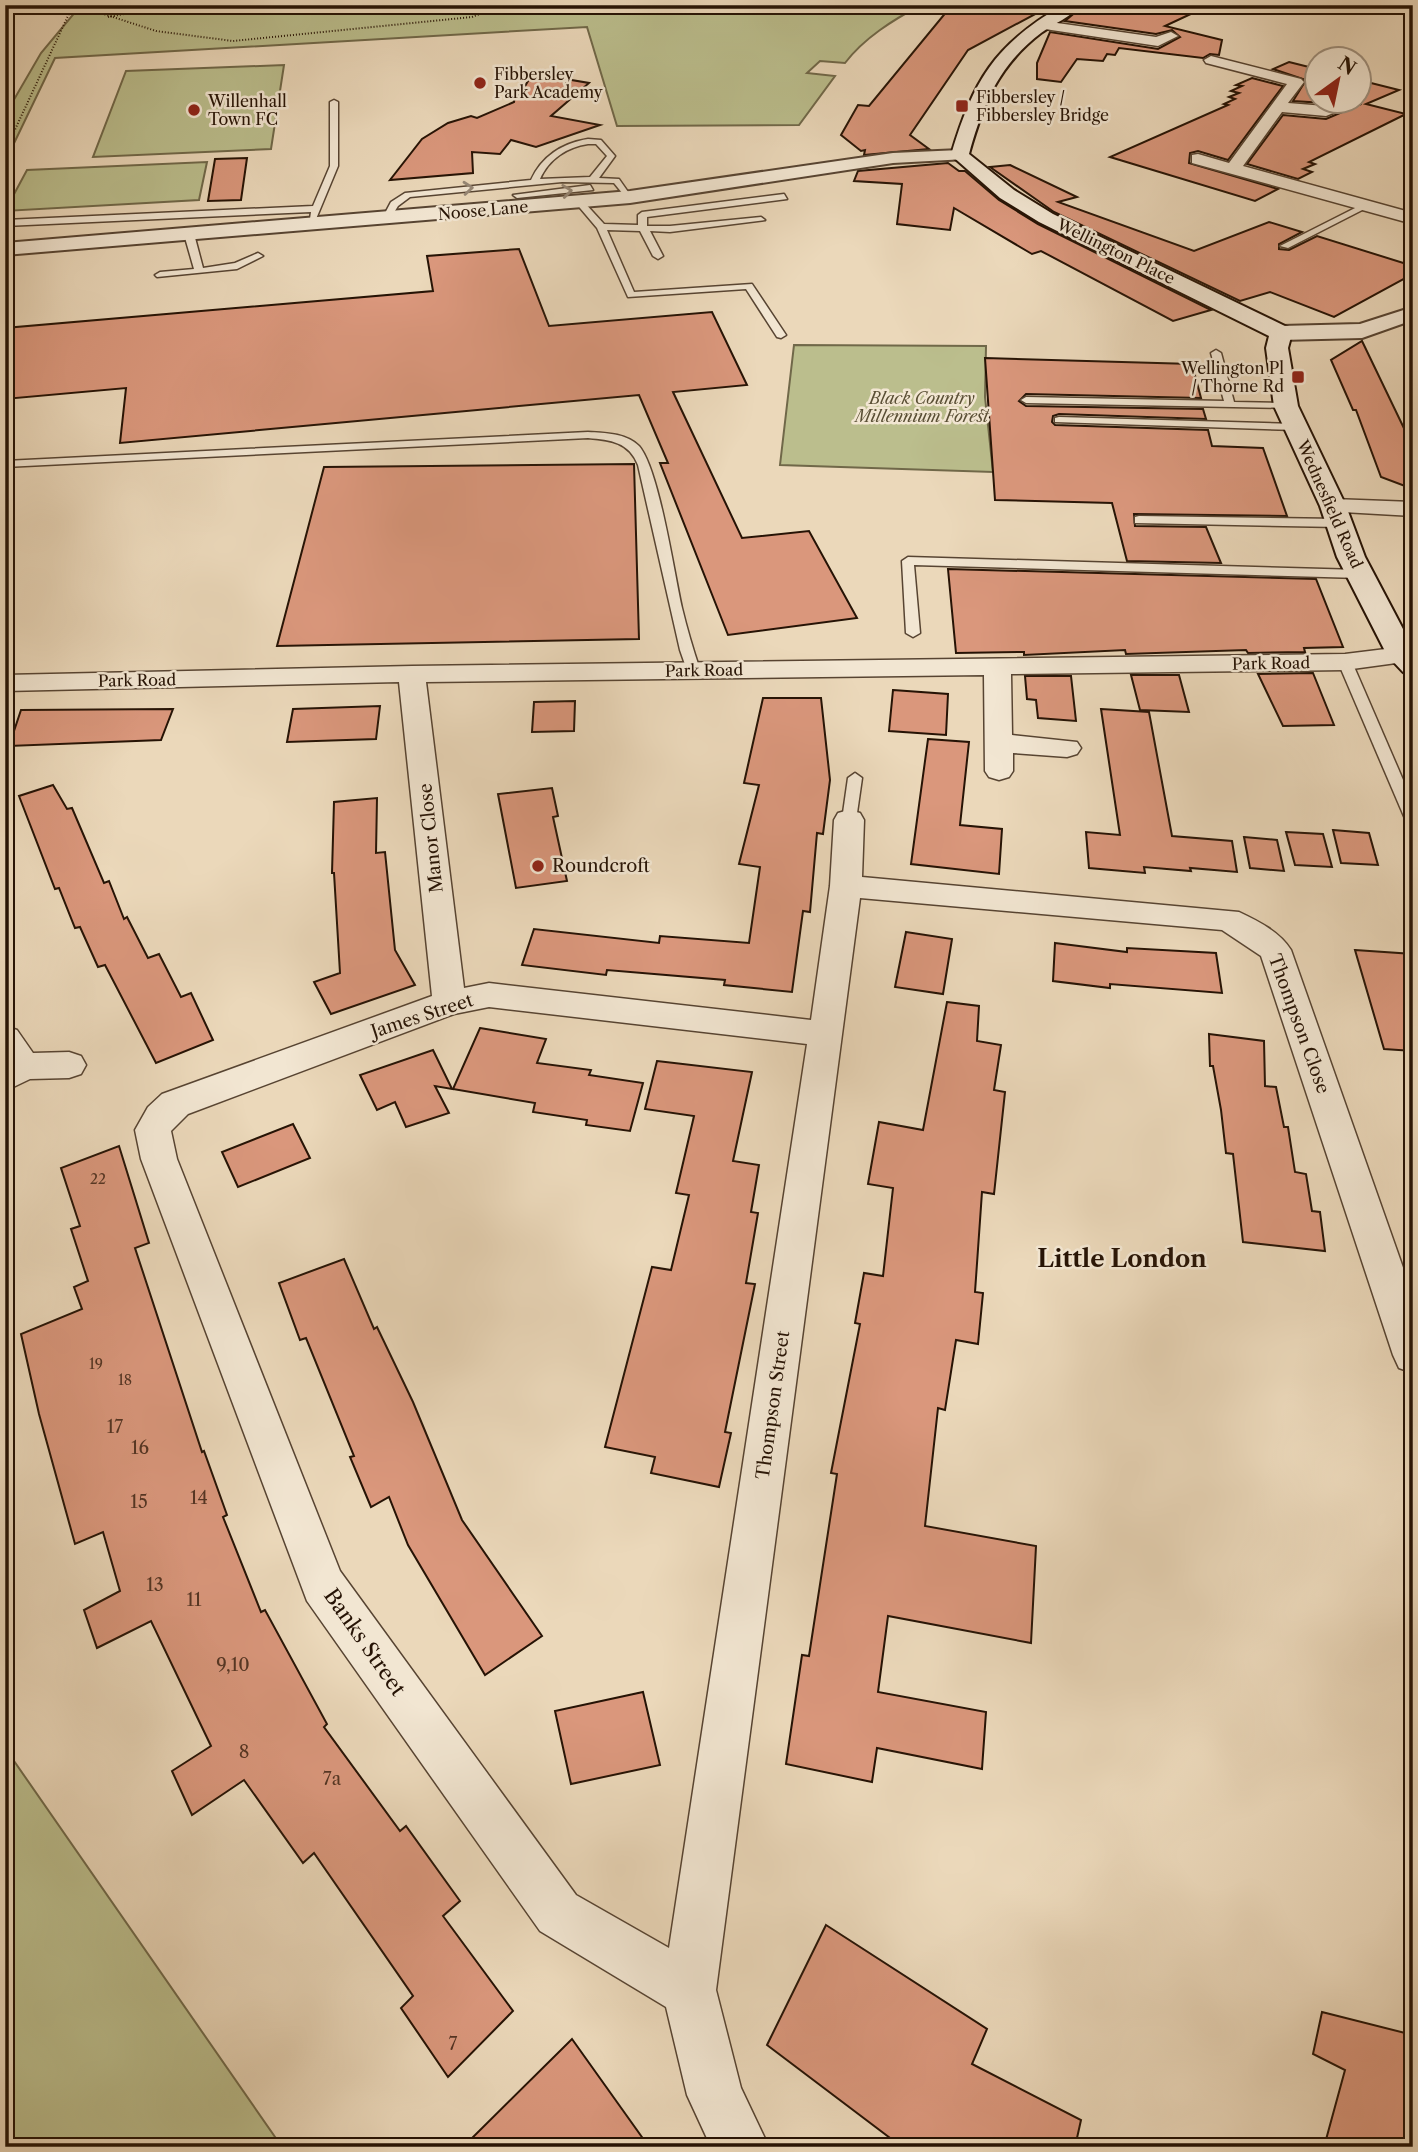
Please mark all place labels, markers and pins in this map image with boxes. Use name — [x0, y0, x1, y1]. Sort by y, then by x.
place label: Fibbersley Park Academy — [494, 64, 604, 102]
marker: Fibbersley Park Academy — [472, 75, 488, 91]
place label: Fibbersley / Fibbersley Bridge — [976, 87, 1109, 125]
place label: Willenhall Town FC — [207, 91, 287, 129]
marker: Fibbersley / Fibbersley Bridge — [954, 98, 970, 114]
marker: Willenhall Town FC — [186, 102, 202, 118]
place label: Wellington Pl / Thorne Rd — [1180, 358, 1284, 396]
marker: Wellington Pl / Thorne Rd — [1290, 369, 1306, 385]
place label: Roundcroft — [552, 855, 650, 877]
marker: Roundcroft — [530, 858, 546, 874]

